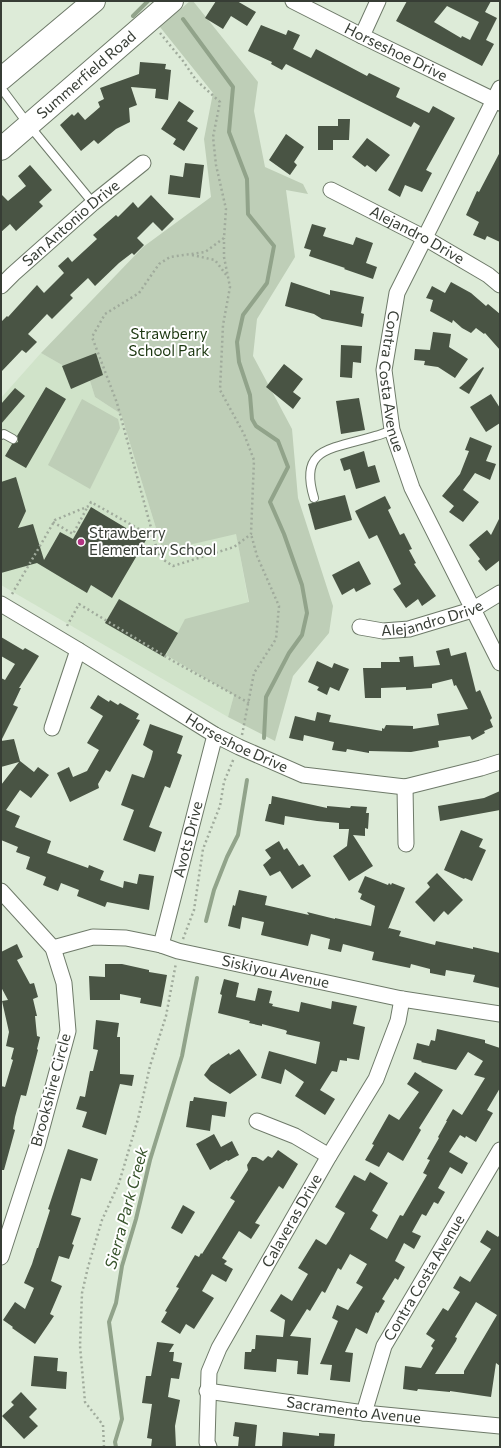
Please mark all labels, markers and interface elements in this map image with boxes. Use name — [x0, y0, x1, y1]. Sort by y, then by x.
street label: Horseshoe Drive — [342, 19, 451, 84]
street label: Summerfield Road — [32, 26, 139, 122]
street label: San Antonio Drive — [18, 176, 123, 270]
street label: Alejandro Drive — [367, 201, 468, 267]
street label: Contra Costa Avenue — [376, 309, 409, 454]
park label: Strawberry School Park — [129, 324, 209, 359]
place label: Strawberry Elementary School — [89, 523, 216, 558]
marker: Strawberry Elementary School — [76, 537, 86, 547]
street label: Alejandro Drive — [380, 596, 486, 639]
street label: Horseshoe Drive — [183, 709, 291, 775]
street label: Avots Drive — [169, 799, 206, 879]
street label: Siskiyou Avenue — [220, 951, 331, 991]
street label: Brookshire Circle — [26, 1031, 74, 1148]
water label: Sierra Park Creek — [100, 1145, 151, 1271]
street label: Calaveras Drive — [257, 1170, 325, 1270]
street label: Contra Costa Avenue — [379, 1211, 468, 1344]
street label: Sacramento Avenue — [285, 1392, 422, 1426]

